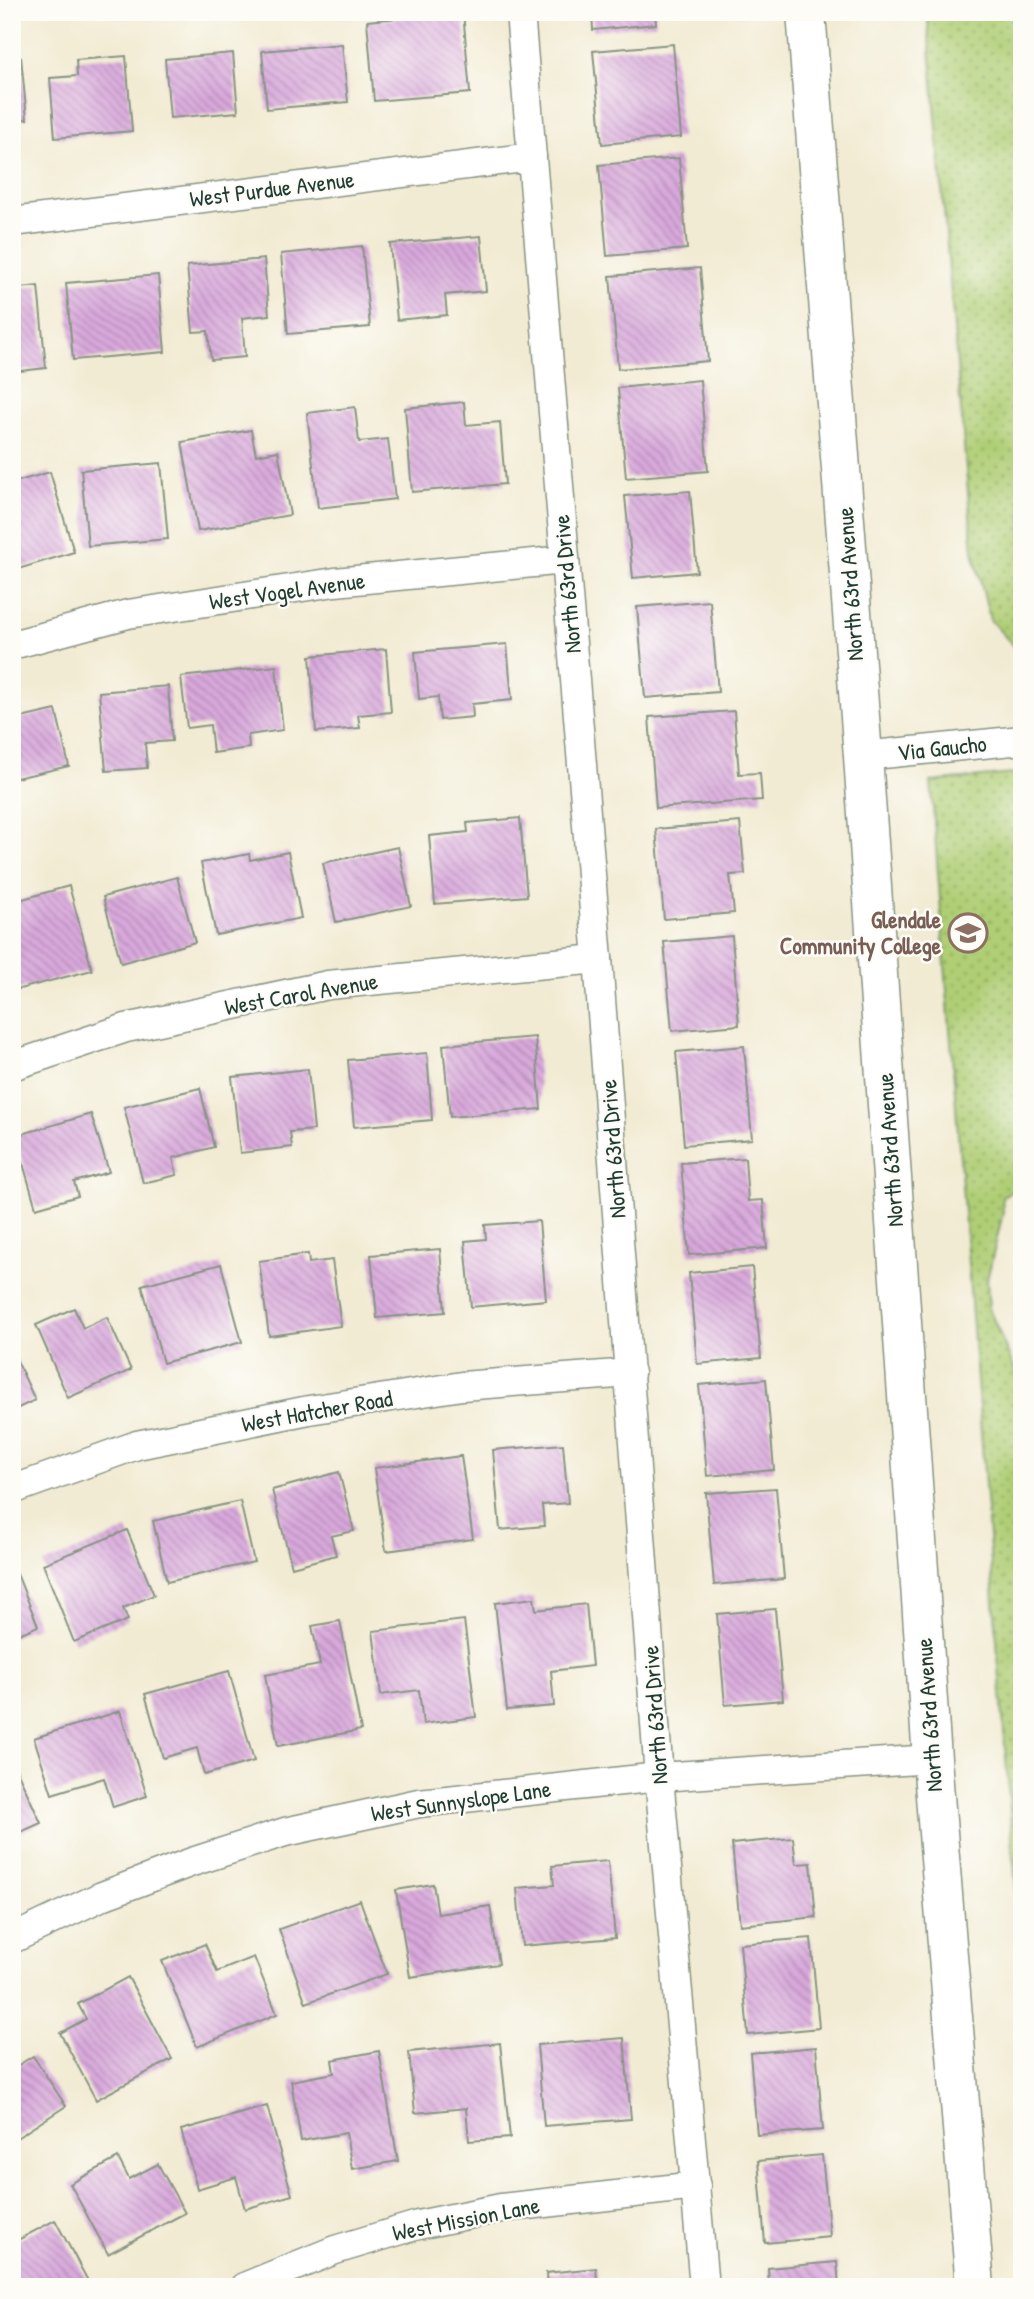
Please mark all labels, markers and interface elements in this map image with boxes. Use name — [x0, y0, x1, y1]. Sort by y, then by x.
street label: West Purdue Avenue — [188, 163, 356, 214]
street label: North 63rd Avenue — [829, 506, 870, 662]
street label: North 63rd Drive — [545, 513, 588, 655]
street label: West Vogel Avenue — [207, 564, 367, 617]
street label: Via Gaucho — [896, 727, 988, 768]
place label: Glendale Community College — [780, 904, 942, 962]
school or university icon: Glendale Community College — [947, 912, 989, 954]
street label: West Carol Avenue — [222, 965, 380, 1022]
street label: North 63rd Avenue — [869, 1072, 910, 1228]
street label: North 63rd Drive — [592, 1079, 633, 1220]
street label: West Hatcher Road — [239, 1382, 395, 1439]
street label: North 63rd Avenue — [908, 1637, 949, 1793]
street label: North 63rd Drive — [634, 1645, 675, 1786]
street label: West Sunnyslope Lane — [369, 1773, 553, 1828]
street label: West Mission Lane — [390, 2189, 542, 2248]

